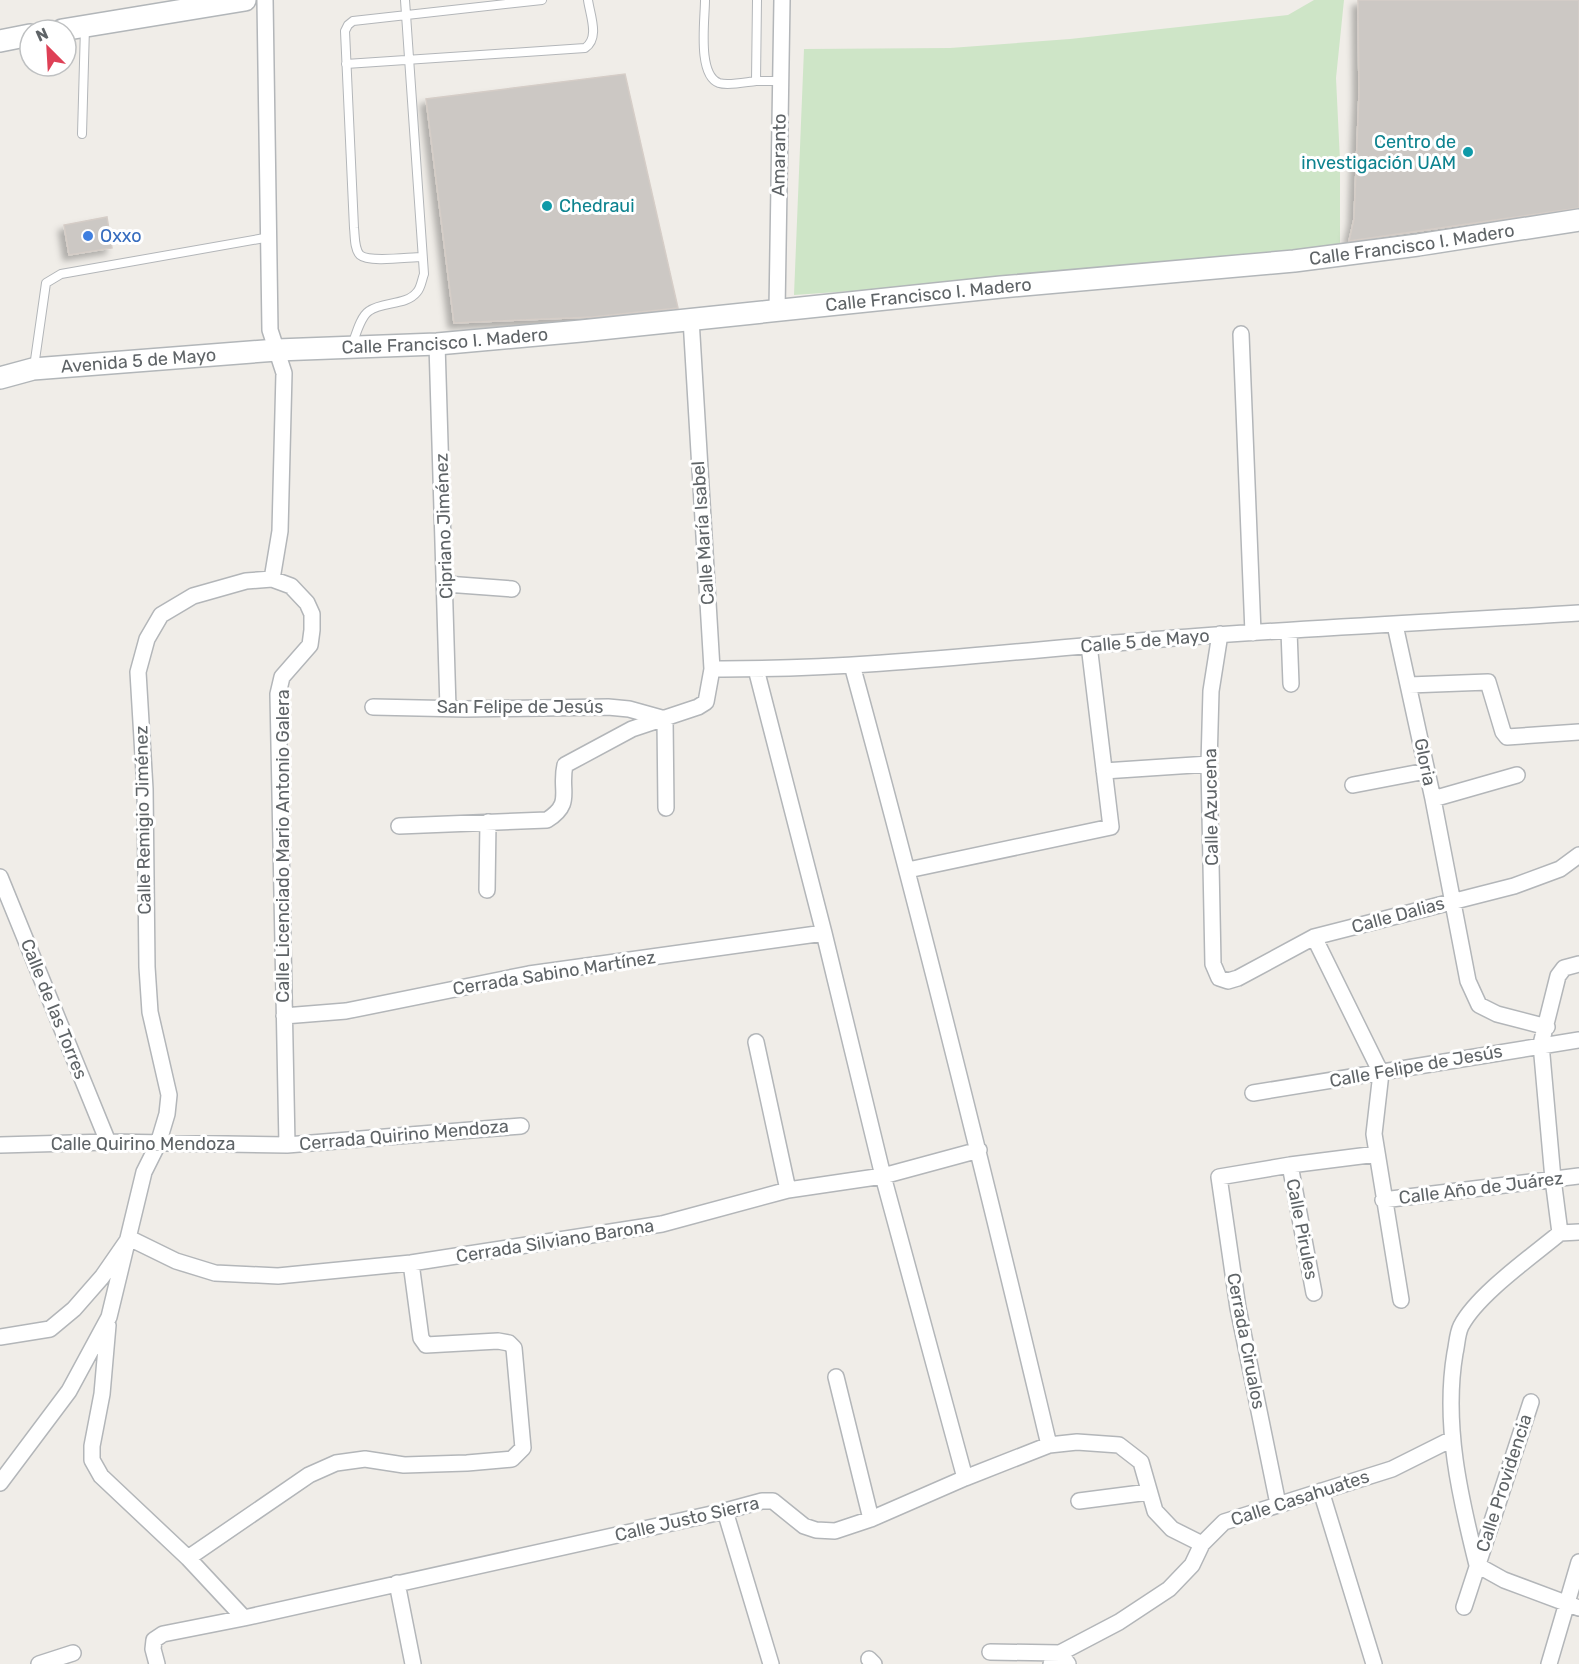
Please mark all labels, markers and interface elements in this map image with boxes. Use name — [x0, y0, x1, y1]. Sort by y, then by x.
north arrow — [18, 18, 78, 78]
text: N — [33, 24, 51, 46]
street label: Amaranto — [767, 113, 791, 197]
place label: Centro de investigación UAM — [1301, 131, 1456, 174]
marker: Centro de investigación UAM — [1461, 145, 1475, 159]
place label: Chedraui — [559, 195, 635, 217]
marker: Chedraui — [540, 199, 554, 213]
street label: Calle Francisco I. Madero — [1308, 219, 1516, 270]
place label: Oxxo — [100, 225, 142, 247]
marker: Oxxo — [81, 229, 95, 243]
street label: Calle Francisco I. Madero — [824, 273, 1032, 316]
street label: Calle Francisco I. Madero — [341, 323, 549, 359]
street label: Avenida 5 de Mayo — [60, 344, 217, 378]
street label: Cipriano Jiménez — [430, 453, 458, 599]
street label: Calle María Isabel — [687, 460, 719, 606]
street label: Calle 5 de Mayo — [1080, 624, 1210, 658]
street label: Calle Licenciado Mario Antonio Galera — [272, 689, 294, 1003]
street label: San Felipe de Jesús — [437, 696, 603, 718]
street label: Calle Remigio Jiménez — [130, 725, 156, 915]
street label: Gloria — [1409, 736, 1441, 788]
street label: Calle Azucena — [1199, 748, 1223, 866]
street label: Calle Dalias — [1349, 892, 1447, 938]
street label: Calle de las Torres — [16, 936, 92, 1082]
street label: Cerrada Sabino Martínez — [451, 946, 657, 1000]
street label: Calle Felipe de Jesús — [1328, 1040, 1504, 1092]
street label: Cerrada Quirino Mendoza — [298, 1115, 510, 1155]
street label: Calle Quirino Mendoza — [51, 1133, 235, 1155]
street label: Calle Año de Juárez — [1397, 1167, 1565, 1209]
street label: Calle Pirules — [1281, 1177, 1323, 1281]
street label: Cerrada Silviano Barona — [454, 1214, 656, 1268]
street label: Cerrada Cirualos — [1222, 1271, 1270, 1411]
street label: Calle Providencia — [1471, 1411, 1537, 1555]
street label: Calle Casahuates — [1228, 1465, 1372, 1531]
street label: Calle Justo Sierra — [613, 1492, 761, 1546]

